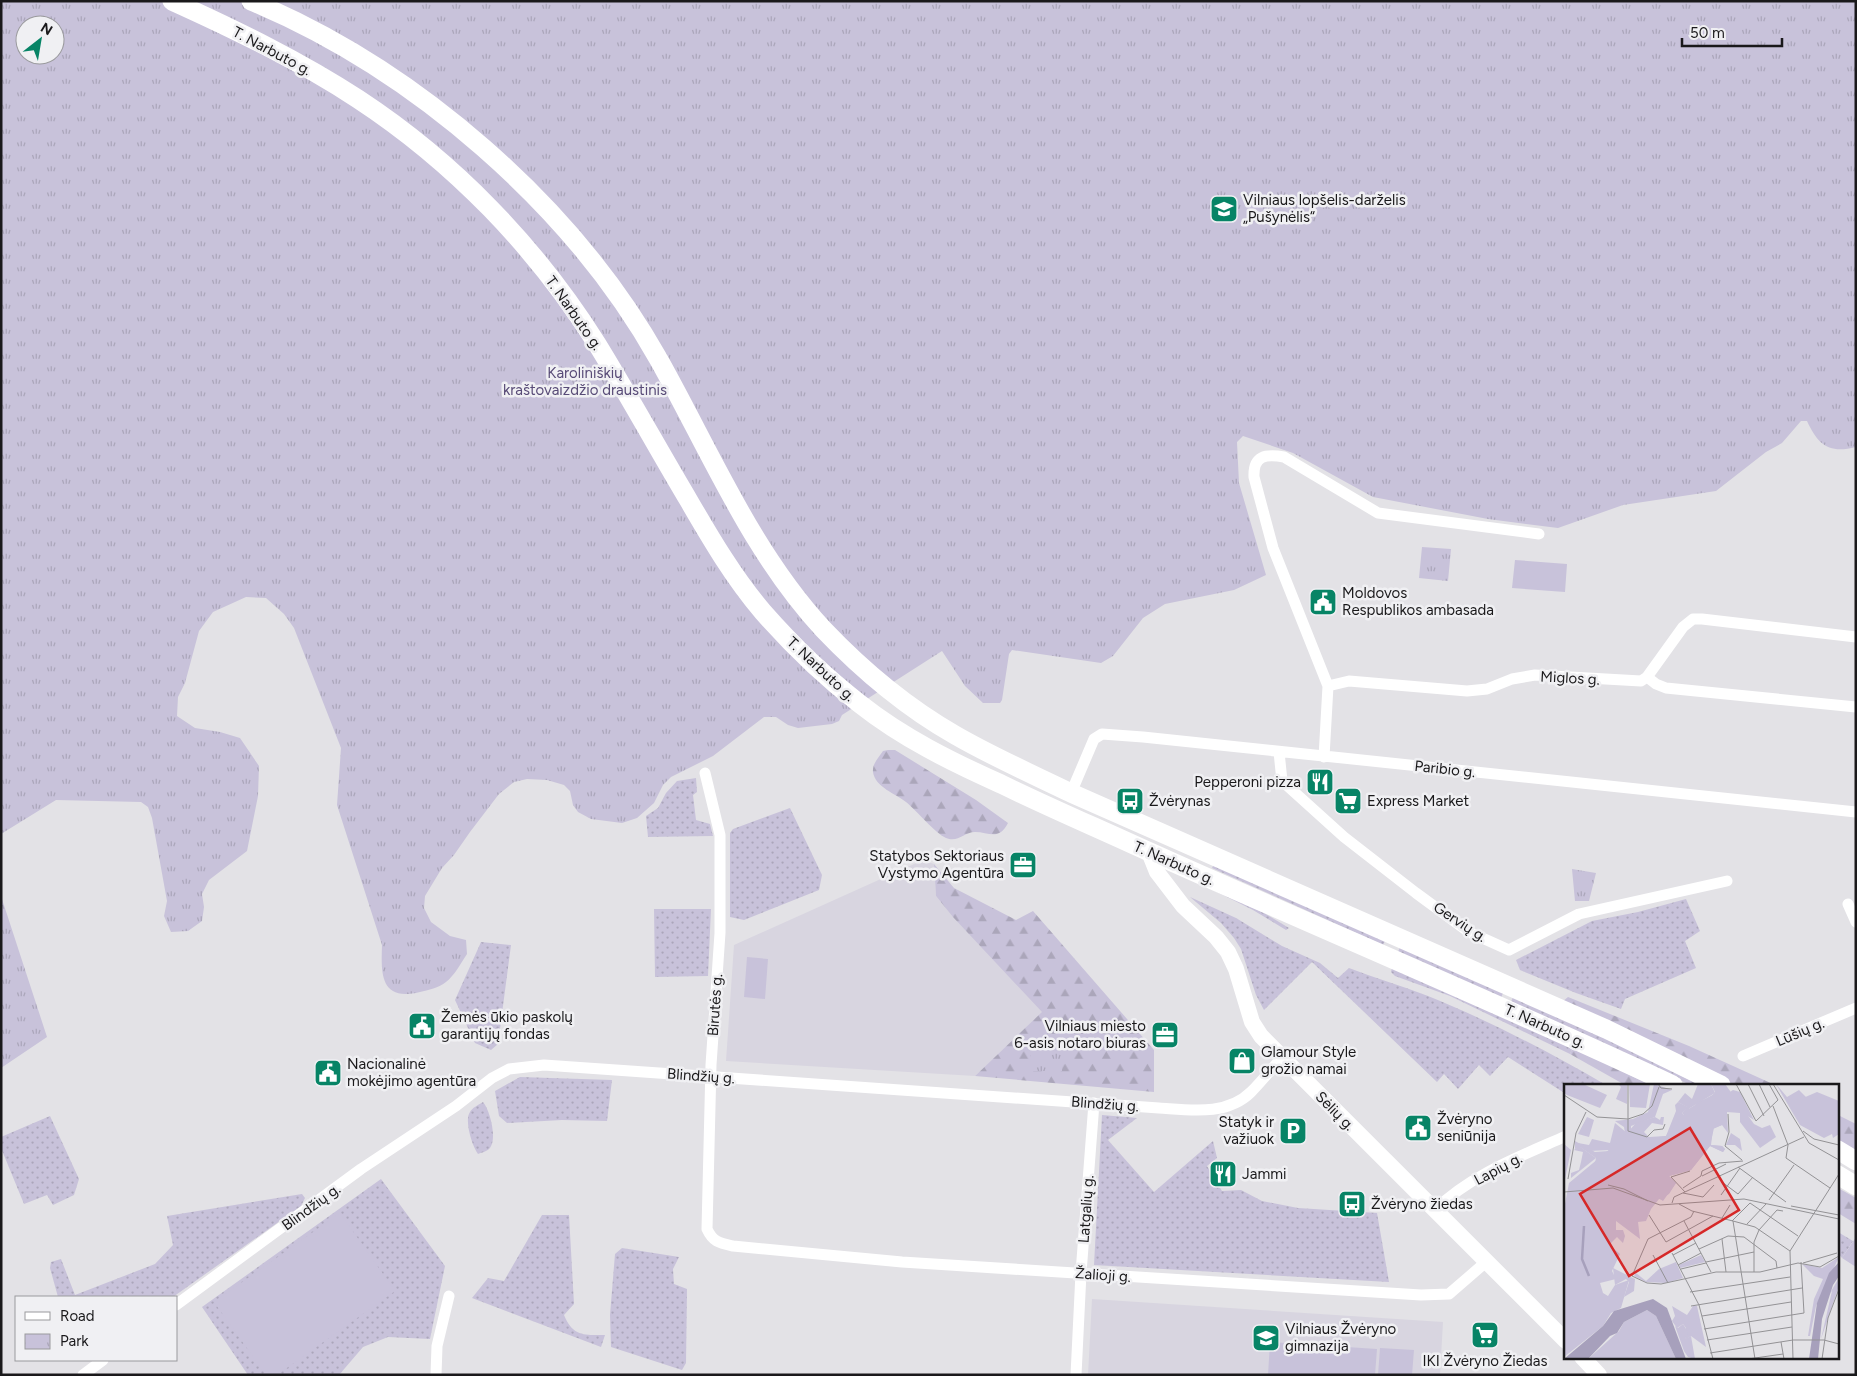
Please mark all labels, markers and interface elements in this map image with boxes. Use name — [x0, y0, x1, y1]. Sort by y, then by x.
north arrow — [15, 15, 65, 65]
scale bar — [1682, 15, 1782, 47]
text: N — [37, 19, 55, 39]
street label: T. Narbuto g. — [230, 23, 314, 79]
text: 50 m — [1690, 24, 1725, 42]
place label: Vilniaus lopšelis-darželis „Pušynėlis“ — [1243, 191, 1406, 226]
school or university icon: Vilniaus lopšelis-darželis „Pušynėlis“ — [1209, 194, 1239, 224]
street label: T. Narbuto g. — [542, 272, 606, 354]
park label: Karoliniškių kraštovaizdžio draustinis — [503, 364, 667, 399]
place label: Moldovos Respublikos ambasada — [1342, 584, 1494, 619]
public building icon: Moldovos Respublikos ambasada — [1308, 587, 1338, 617]
street label: T. Narbuto g. — [783, 633, 859, 705]
street label: Miglos g. — [1540, 667, 1600, 689]
street label: Paribio g. — [1414, 757, 1476, 781]
restaurant icon: Pepperoni pizza — [1305, 767, 1335, 797]
place label: Pepperoni pizza — [1194, 773, 1301, 791]
bus stop icon: Žvėrynas — [1115, 786, 1145, 816]
supermarket icon: Express Market — [1333, 786, 1363, 816]
place label: Žvėrynas — [1149, 792, 1210, 810]
place label: Express Market — [1367, 792, 1470, 810]
street label: T. Narbuto g. — [1131, 837, 1217, 889]
place label: Statybos Sektoriaus Vystymo Agentūra — [869, 847, 1004, 882]
office icon: Statybos Sektoriaus Vystymo Agentūra — [1008, 850, 1038, 880]
street label: Gervių g. — [1430, 898, 1490, 946]
street label: Birutės g. — [704, 973, 726, 1037]
street label: T. Narbuto g. — [1502, 1000, 1588, 1052]
place label: Žemės ūkio paskolų garantijų fondas — [441, 1008, 573, 1043]
public building icon: Žemės ūkio paskolų garantijų fondas — [407, 1011, 437, 1041]
street label: Lūšių g. — [1773, 1014, 1827, 1050]
place label: Vilniaus miesto 6-asis notaro biuras — [1014, 1017, 1146, 1052]
office icon: Vilniaus miesto 6-asis notaro biuras — [1150, 1020, 1180, 1050]
place label: Glamour Style grožio namai — [1261, 1043, 1356, 1078]
shop icon: Glamour Style grožio namai — [1227, 1046, 1257, 1076]
place label: Nacionalinė mokėjimo agentūra — [347, 1055, 476, 1090]
public building icon: Nacionalinė mokėjimo agentūra — [313, 1058, 343, 1088]
street label: Blindžių g. — [666, 1065, 736, 1087]
inset map — [1564, 1084, 1840, 1358]
street label: Sėlių g. — [1312, 1088, 1358, 1134]
street label: Blindžių g. — [1070, 1093, 1140, 1115]
place label: Žvėryno seniūnija — [1437, 1110, 1496, 1145]
place label: Statyk ir važiuok — [1218, 1113, 1275, 1148]
public building icon: Žvėryno seniūnija — [1403, 1113, 1433, 1143]
parking icon: Statyk ir važiuok — [1278, 1116, 1308, 1146]
street label: Lapių g. — [1471, 1149, 1525, 1189]
restaurant icon: Jammi — [1208, 1159, 1238, 1189]
place label: Jammi — [1242, 1165, 1286, 1183]
street label: Latgalių g. — [1075, 1174, 1097, 1244]
street label: Blindžių g. — [278, 1180, 344, 1234]
bus stop icon: Žvėryno žiedas — [1337, 1189, 1367, 1219]
place label: Žvėryno žiedas — [1371, 1195, 1473, 1213]
street label: Žalioji g. — [1074, 1264, 1132, 1286]
legend — [15, 1296, 178, 1361]
text: Road — [60, 1307, 95, 1325]
place label: Vilniaus Žvėryno gimnazija — [1285, 1320, 1397, 1355]
supermarket icon: IKI Žvėryno Žiedas — [1470, 1320, 1500, 1350]
school or university icon: Vilniaus Žvėryno gimnazija — [1251, 1323, 1281, 1353]
text: Park — [60, 1332, 89, 1350]
place label: IKI Žvėryno Žiedas — [1423, 1352, 1547, 1370]

